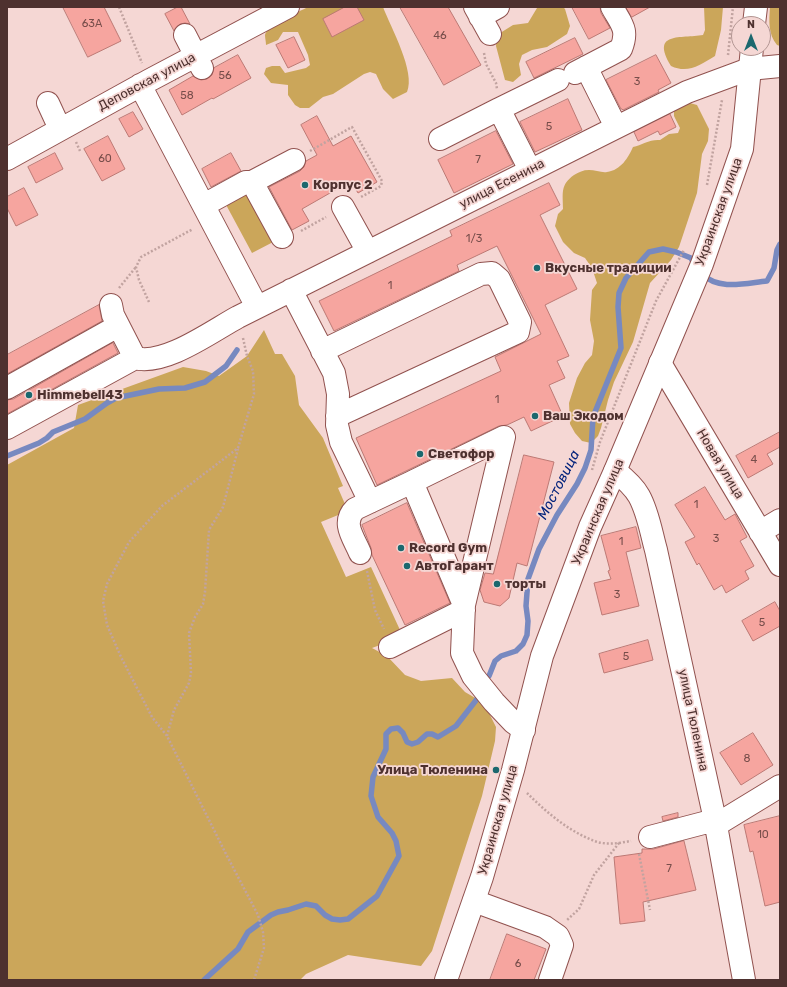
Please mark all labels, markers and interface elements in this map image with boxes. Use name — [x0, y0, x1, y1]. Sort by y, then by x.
north arrow — [731, 16, 771, 56]
house number: 63А — [82, 17, 102, 31]
text: N — [747, 18, 755, 31]
house number: 46 — [433, 29, 447, 43]
street label: Деповская улица — [96, 50, 198, 114]
house number: 56 — [218, 69, 232, 83]
house number: 3 — [634, 75, 640, 89]
house number: 58 — [180, 89, 194, 103]
house number: 5 — [546, 120, 552, 134]
house number: 60 — [98, 152, 112, 166]
house number: 7 — [475, 153, 481, 167]
street label: улица Есенина — [457, 156, 547, 212]
street label: Украинская улица — [692, 156, 746, 268]
place label: Корпус 2 — [313, 177, 372, 193]
marker: Корпус 2 — [300, 180, 310, 190]
house number: 1/3 — [466, 232, 482, 246]
place label: Вкусные традиции — [545, 260, 672, 276]
marker: Вкусные традиции — [532, 263, 542, 273]
house number: 1 — [388, 279, 392, 293]
place label: Himmebell43 — [37, 387, 123, 403]
marker: Himmebell43 — [24, 390, 34, 400]
house number: 1 — [495, 393, 499, 407]
place label: Ваш Экодом — [543, 408, 624, 424]
marker: Ваш Экодом — [530, 411, 540, 421]
street label: Новая улица — [693, 426, 747, 502]
place label: Светофор — [428, 446, 494, 462]
water label: Мостовица — [534, 448, 584, 522]
marker: Светофор — [415, 449, 425, 459]
house number: 4 — [751, 453, 757, 467]
street label: Украинская улица — [569, 457, 627, 567]
house number: 1 — [694, 498, 698, 512]
house number: 3 — [713, 532, 719, 546]
house number: 1 — [619, 535, 623, 549]
place label: Record Gym — [409, 540, 487, 556]
marker: Record Gym — [396, 543, 406, 553]
place label: АвтоГарант — [415, 558, 494, 574]
marker: АвтоГарант — [402, 561, 412, 571]
place label: торты — [505, 576, 546, 592]
marker: торты — [492, 579, 502, 589]
house number: 3 — [614, 588, 620, 602]
house number: 5 — [759, 616, 765, 630]
house number: 5 — [623, 650, 629, 664]
street label: улица Тюленина — [675, 667, 711, 773]
house number: 8 — [744, 752, 750, 766]
place label: Улица Тюленина — [377, 762, 488, 778]
street label: Украинская улица — [475, 763, 521, 877]
marker: Улица Тюленина — [491, 765, 501, 775]
house number: 10 — [757, 828, 769, 842]
house number: 7 — [666, 862, 672, 876]
house number: 6 — [515, 957, 521, 971]

